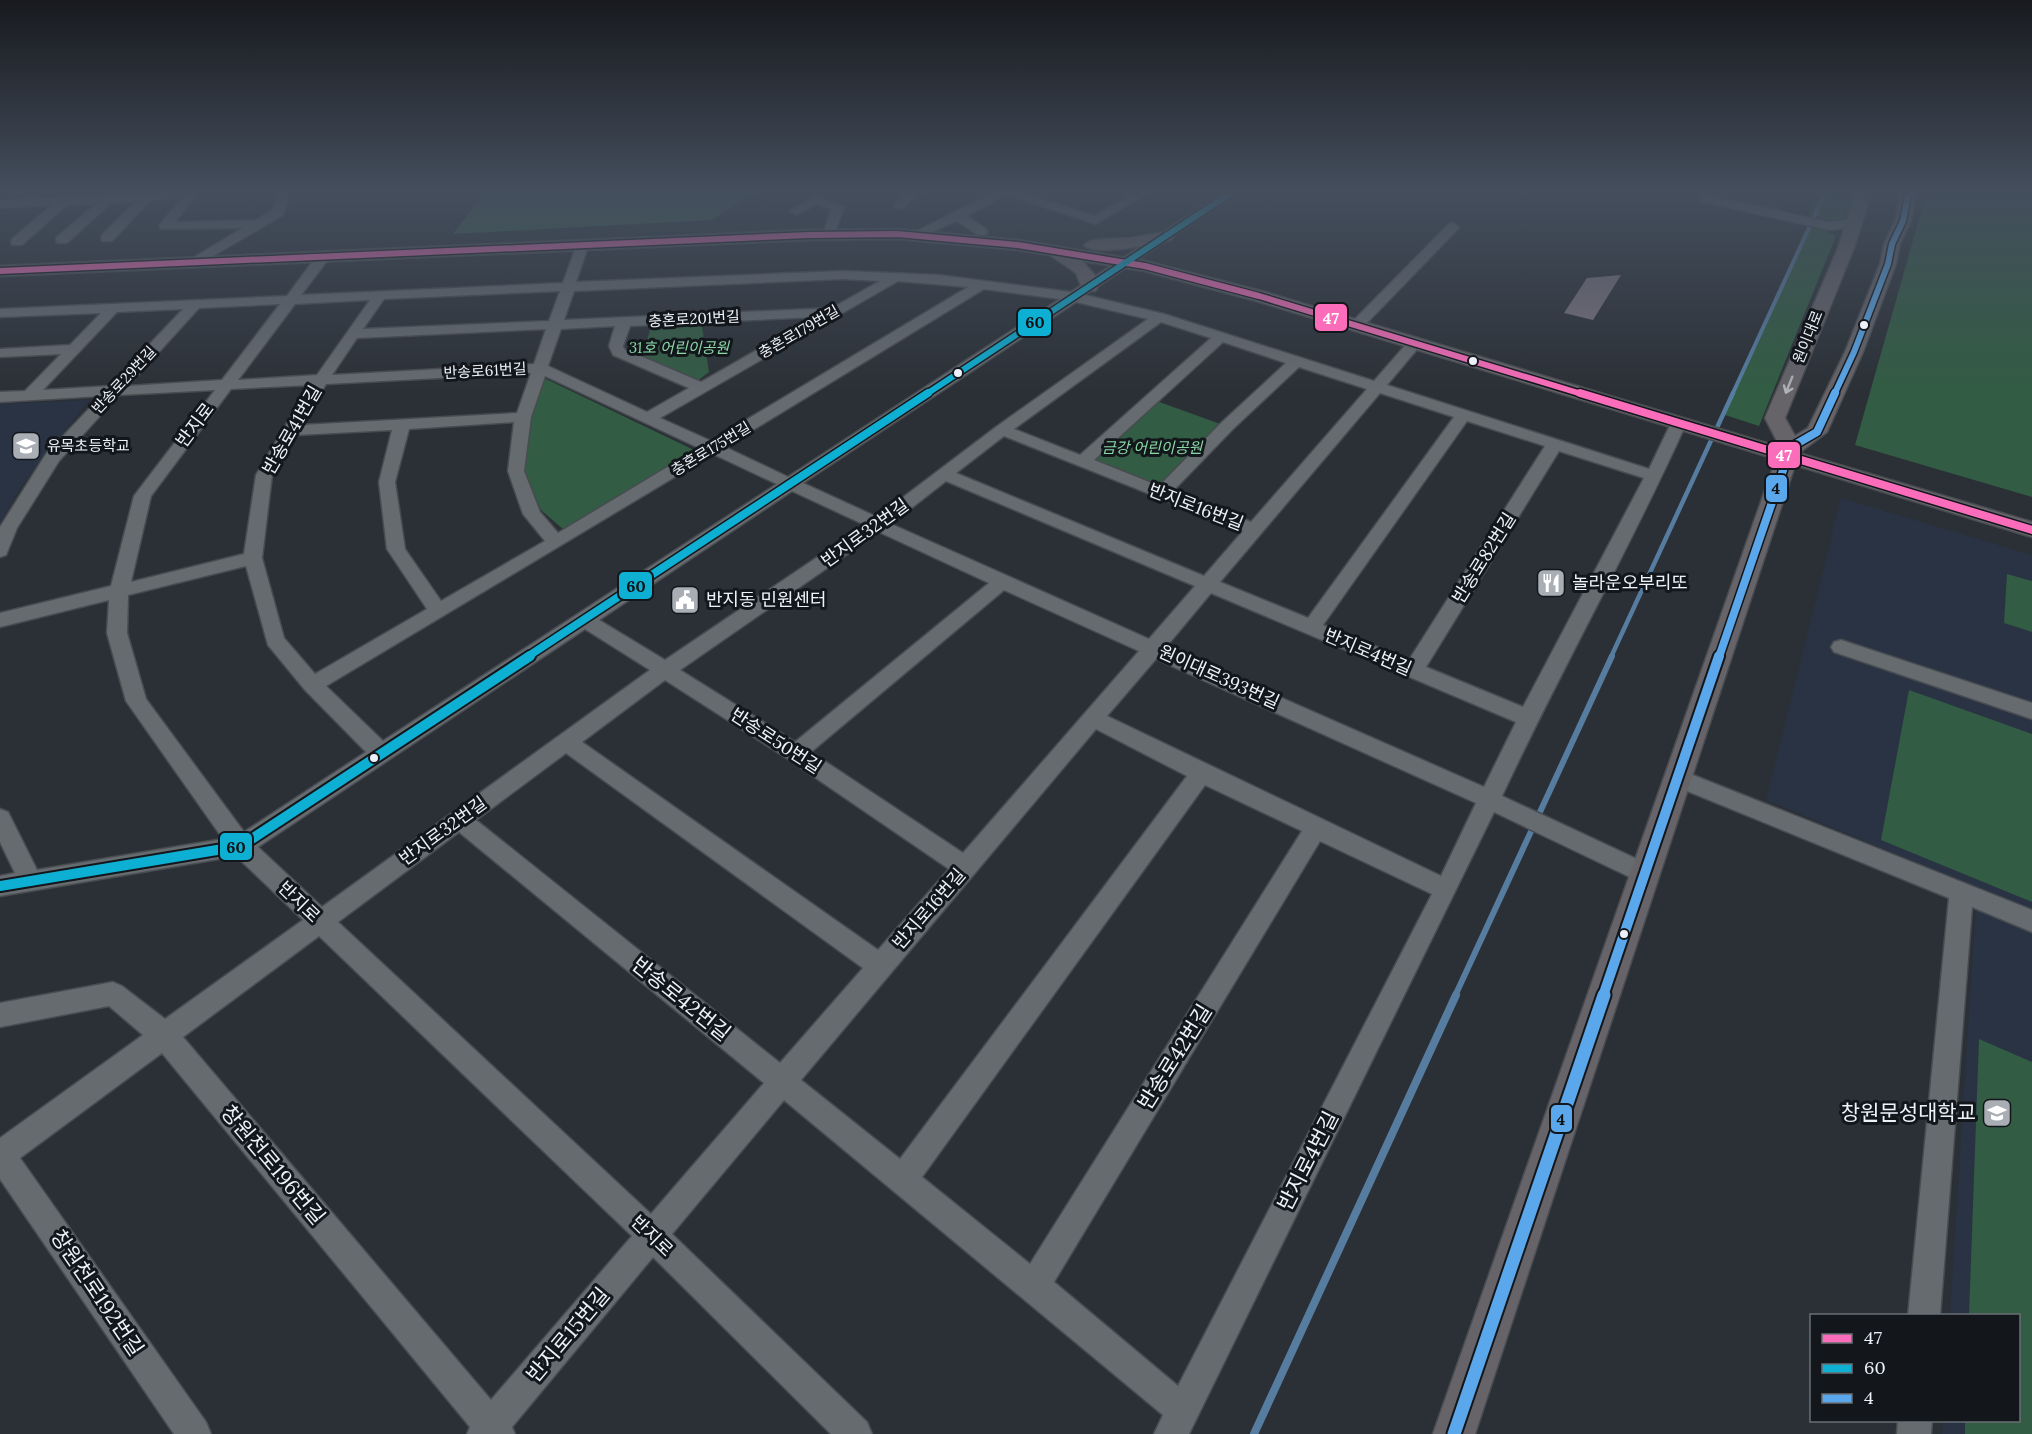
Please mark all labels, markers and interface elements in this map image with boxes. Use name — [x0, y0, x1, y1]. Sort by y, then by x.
street label: 충혼로179번길 — [755, 301, 842, 362]
line badge: 47 — [1314, 303, 1348, 332]
street label: 충혼로201번길 — [648, 307, 740, 330]
line badge: 60 — [1017, 308, 1052, 337]
text: 47 — [1323, 308, 1340, 328]
street label: 원이대로 — [1788, 308, 1827, 366]
text: 60 — [1025, 312, 1045, 332]
unlabelled marker — [1858, 319, 1870, 331]
park label: 31호 어린이공원 — [629, 338, 730, 357]
street label: 반송로29번길 — [87, 342, 160, 417]
unlabelled marker — [1467, 355, 1479, 367]
street label: 반송로61번길 — [443, 359, 527, 382]
unlabelled marker — [952, 367, 964, 379]
one-way arrow — [1782, 376, 1793, 394]
street label: 반송로41번길 — [257, 381, 326, 478]
street label: 반지로 — [170, 398, 219, 451]
street label: 충혼로175번길 — [667, 417, 754, 480]
school or university icon: 유목초등학교 — [10, 430, 42, 462]
place label: 유목초등학교 — [47, 436, 130, 455]
park label: 금강 어린이공원 — [1102, 438, 1203, 457]
line badge: 47 — [1767, 441, 1801, 469]
text: 47 — [1776, 445, 1793, 465]
line badge: 4 — [1765, 474, 1788, 503]
street label: 반지로16번길 — [1145, 478, 1247, 535]
text: 4 — [1772, 478, 1781, 498]
street label: 반지로32번길 — [816, 493, 913, 572]
street label: 반송로82번길 — [1447, 508, 1521, 607]
restaurant icon: 놀라운오부리또 — [1535, 567, 1567, 599]
line badge: 60 — [618, 571, 653, 600]
place label: 놀라운오부리또 — [1572, 571, 1688, 594]
text: 60 — [626, 576, 646, 596]
public building icon: 반지동 민원센터 — [669, 584, 701, 616]
place label: 반지동 민원센터 — [706, 588, 827, 611]
street label: 반지로4번길 — [1321, 623, 1415, 680]
street label: 원이대로393번길 — [1155, 640, 1283, 713]
street label: 반송로50번길 — [726, 703, 826, 778]
unlabelled marker — [368, 752, 380, 764]
street label: 반지로32번길 — [394, 791, 491, 870]
line badge: 60 — [219, 832, 253, 861]
text: 60 — [226, 837, 246, 857]
street label: 반지로16번길 — [887, 863, 970, 954]
street label: 반지로 — [273, 876, 325, 927]
unlabelled marker — [1618, 928, 1630, 940]
street label: 반송로42번길 — [626, 951, 736, 1047]
street label: 반송로42번길 — [1132, 999, 1218, 1114]
school or university icon: 창원문성대학교 — [1981, 1097, 2013, 1129]
street label: 창원천로196번길 — [216, 1099, 331, 1230]
place label: 창원문성대학교 — [1841, 1099, 1976, 1126]
line badge: 4 — [1550, 1104, 1573, 1133]
street label: 반지로4번길 — [1271, 1107, 1344, 1215]
text: 4 — [1557, 1109, 1566, 1129]
street label: 반지로 — [626, 1210, 678, 1261]
street label: 창원천로192번길 — [45, 1224, 150, 1361]
street label: 반지로15번길 — [520, 1282, 615, 1388]
legend — [1810, 1314, 2020, 1422]
text: 47 — [1864, 1326, 1882, 1349]
text: 60 — [1864, 1356, 1886, 1379]
text: 4 — [1864, 1386, 1874, 1409]

